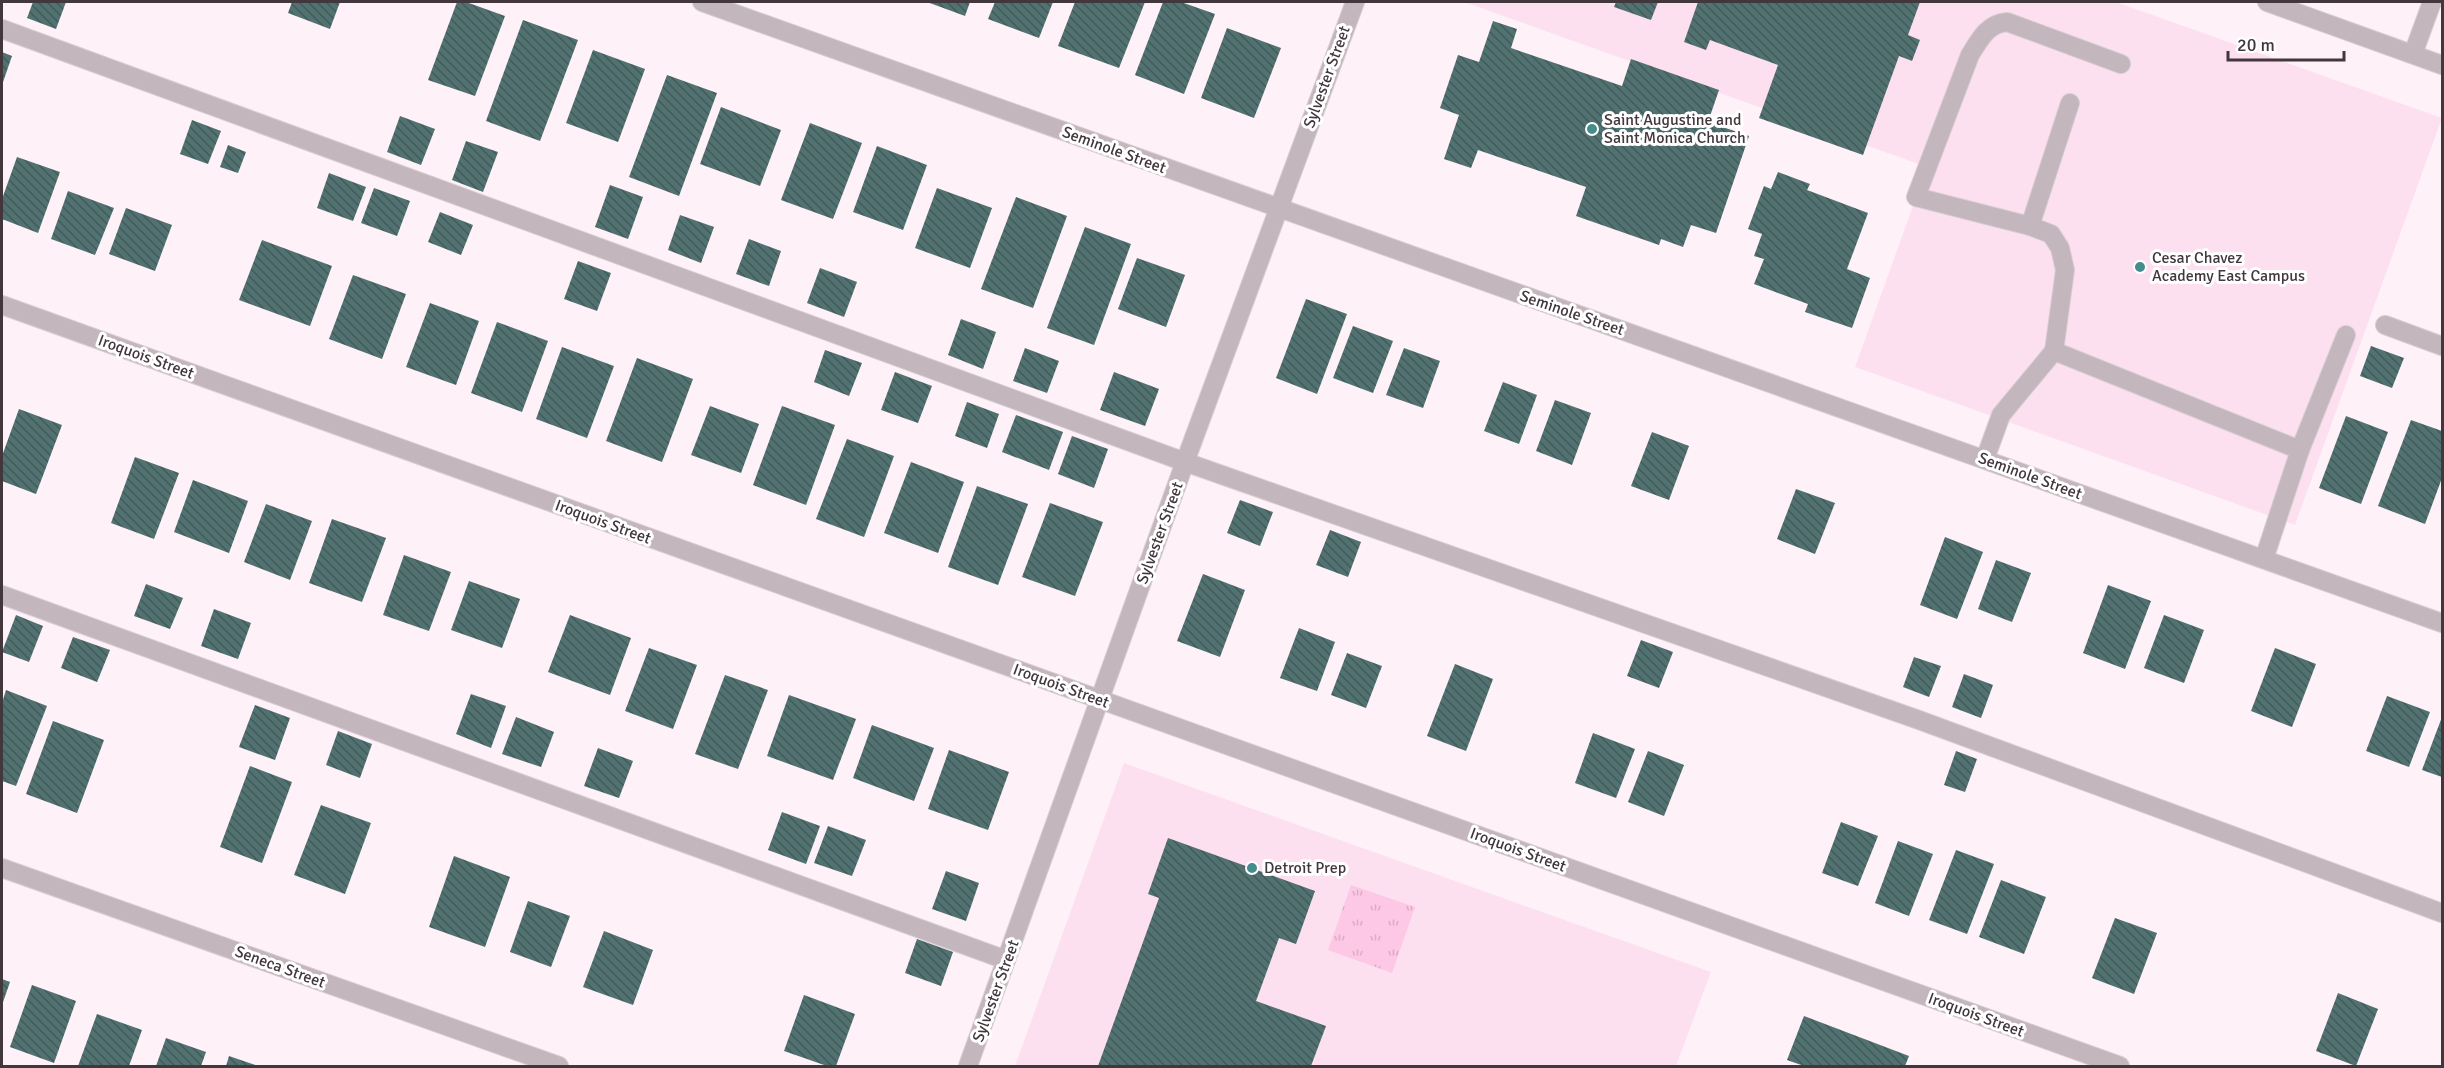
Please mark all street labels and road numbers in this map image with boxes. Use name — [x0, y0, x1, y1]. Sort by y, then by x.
street label: Sylvester Street — [1299, 23, 1355, 131]
street label: Seminole Street — [1059, 122, 1169, 178]
street label: Seminole Street — [1517, 286, 1627, 340]
street label: Iroquois Street — [95, 330, 197, 384]
street label: Seminole Street — [1975, 448, 2085, 504]
street label: Sylvester Street — [1132, 479, 1188, 587]
street label: Iroquois Street — [552, 495, 654, 549]
street label: Iroquois Street — [1010, 659, 1112, 713]
street label: Iroquois Street — [1467, 823, 1569, 877]
street label: Sylvester Street — [968, 937, 1024, 1045]
street label: Seneca Street — [232, 941, 328, 993]
street label: Iroquois Street — [1925, 988, 2027, 1042]

